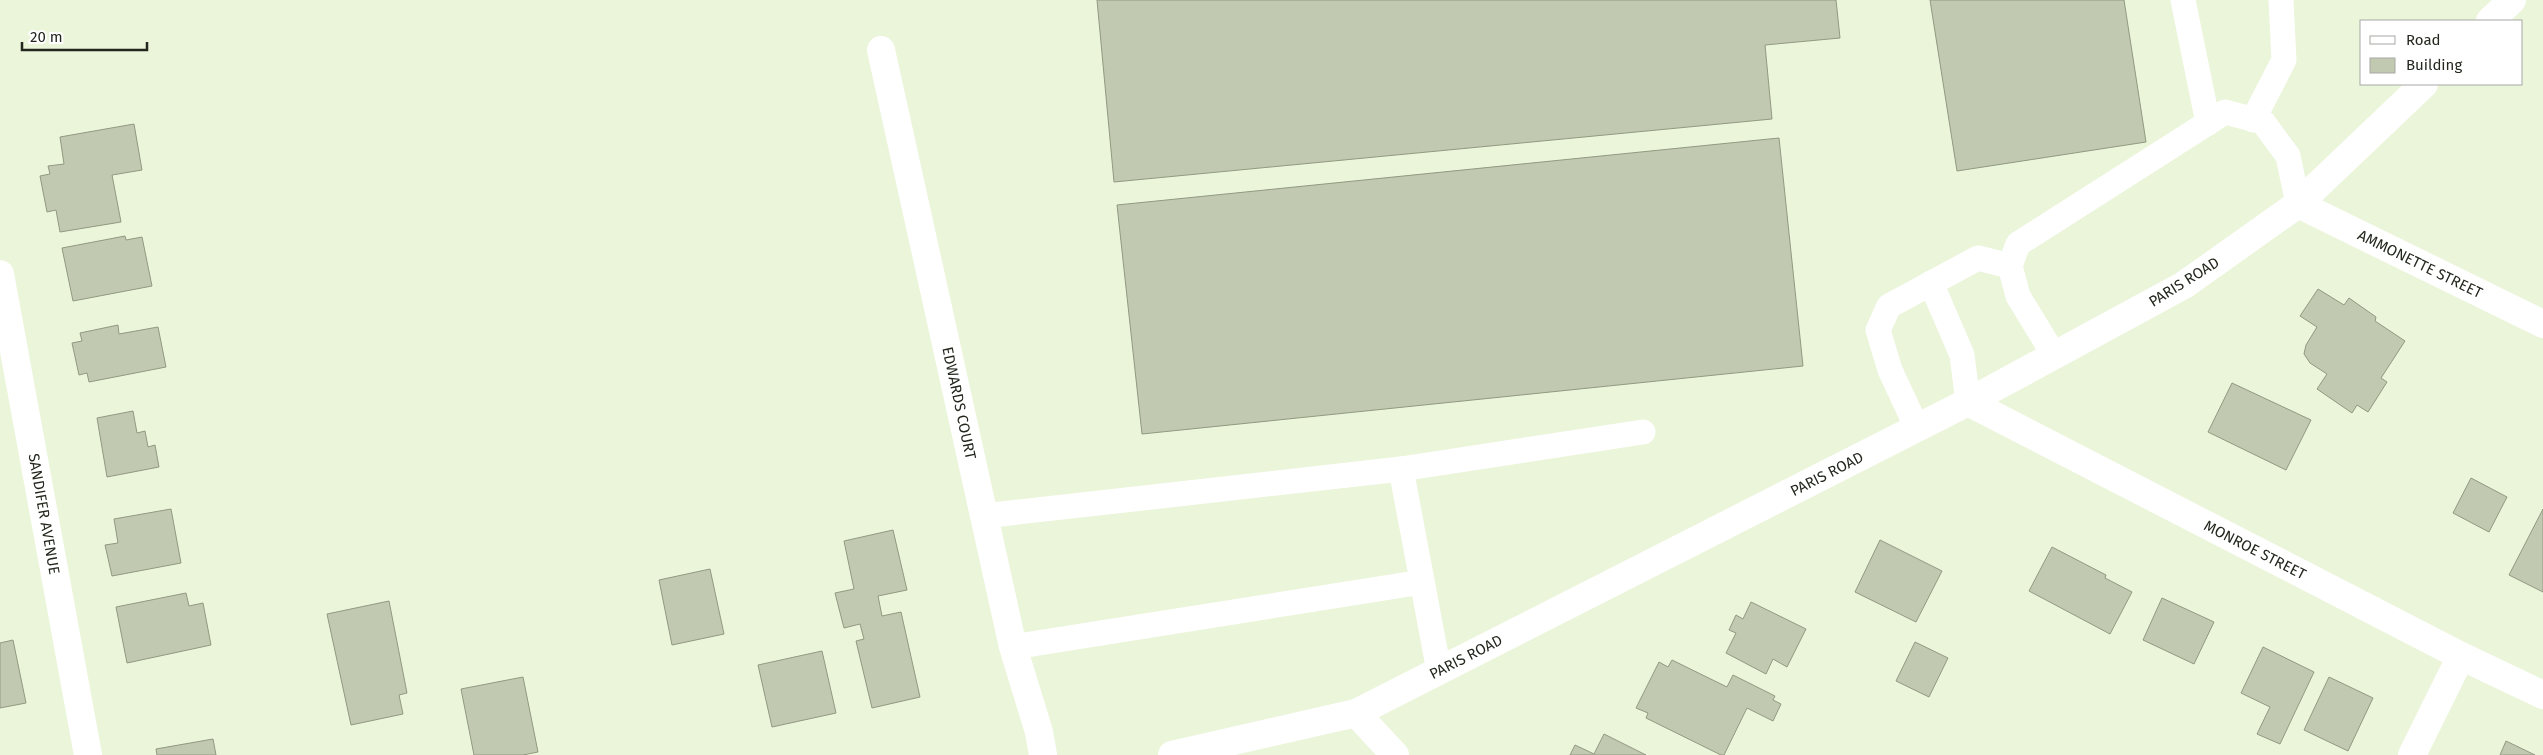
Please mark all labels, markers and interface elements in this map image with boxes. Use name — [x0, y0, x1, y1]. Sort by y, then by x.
scale bar — [22, 20, 148, 52]
legend — [2360, 20, 2523, 85]
text: 20 m — [30, 28, 63, 46]
text: Road — [2406, 31, 2441, 49]
text: Building — [2406, 56, 2462, 74]
street label: AMMONETTE STREET — [2355, 226, 2485, 302]
street label: PARIS ROAD — [2146, 253, 2222, 311]
street label: EDWARDS COURT — [938, 345, 980, 461]
street label: PARIS ROAD — [1787, 448, 1867, 500]
street label: SANDIFER AVENUE — [25, 452, 63, 576]
street label: MONROE STREET — [2201, 517, 2309, 584]
street label: PARIS ROAD — [1426, 631, 1506, 683]

